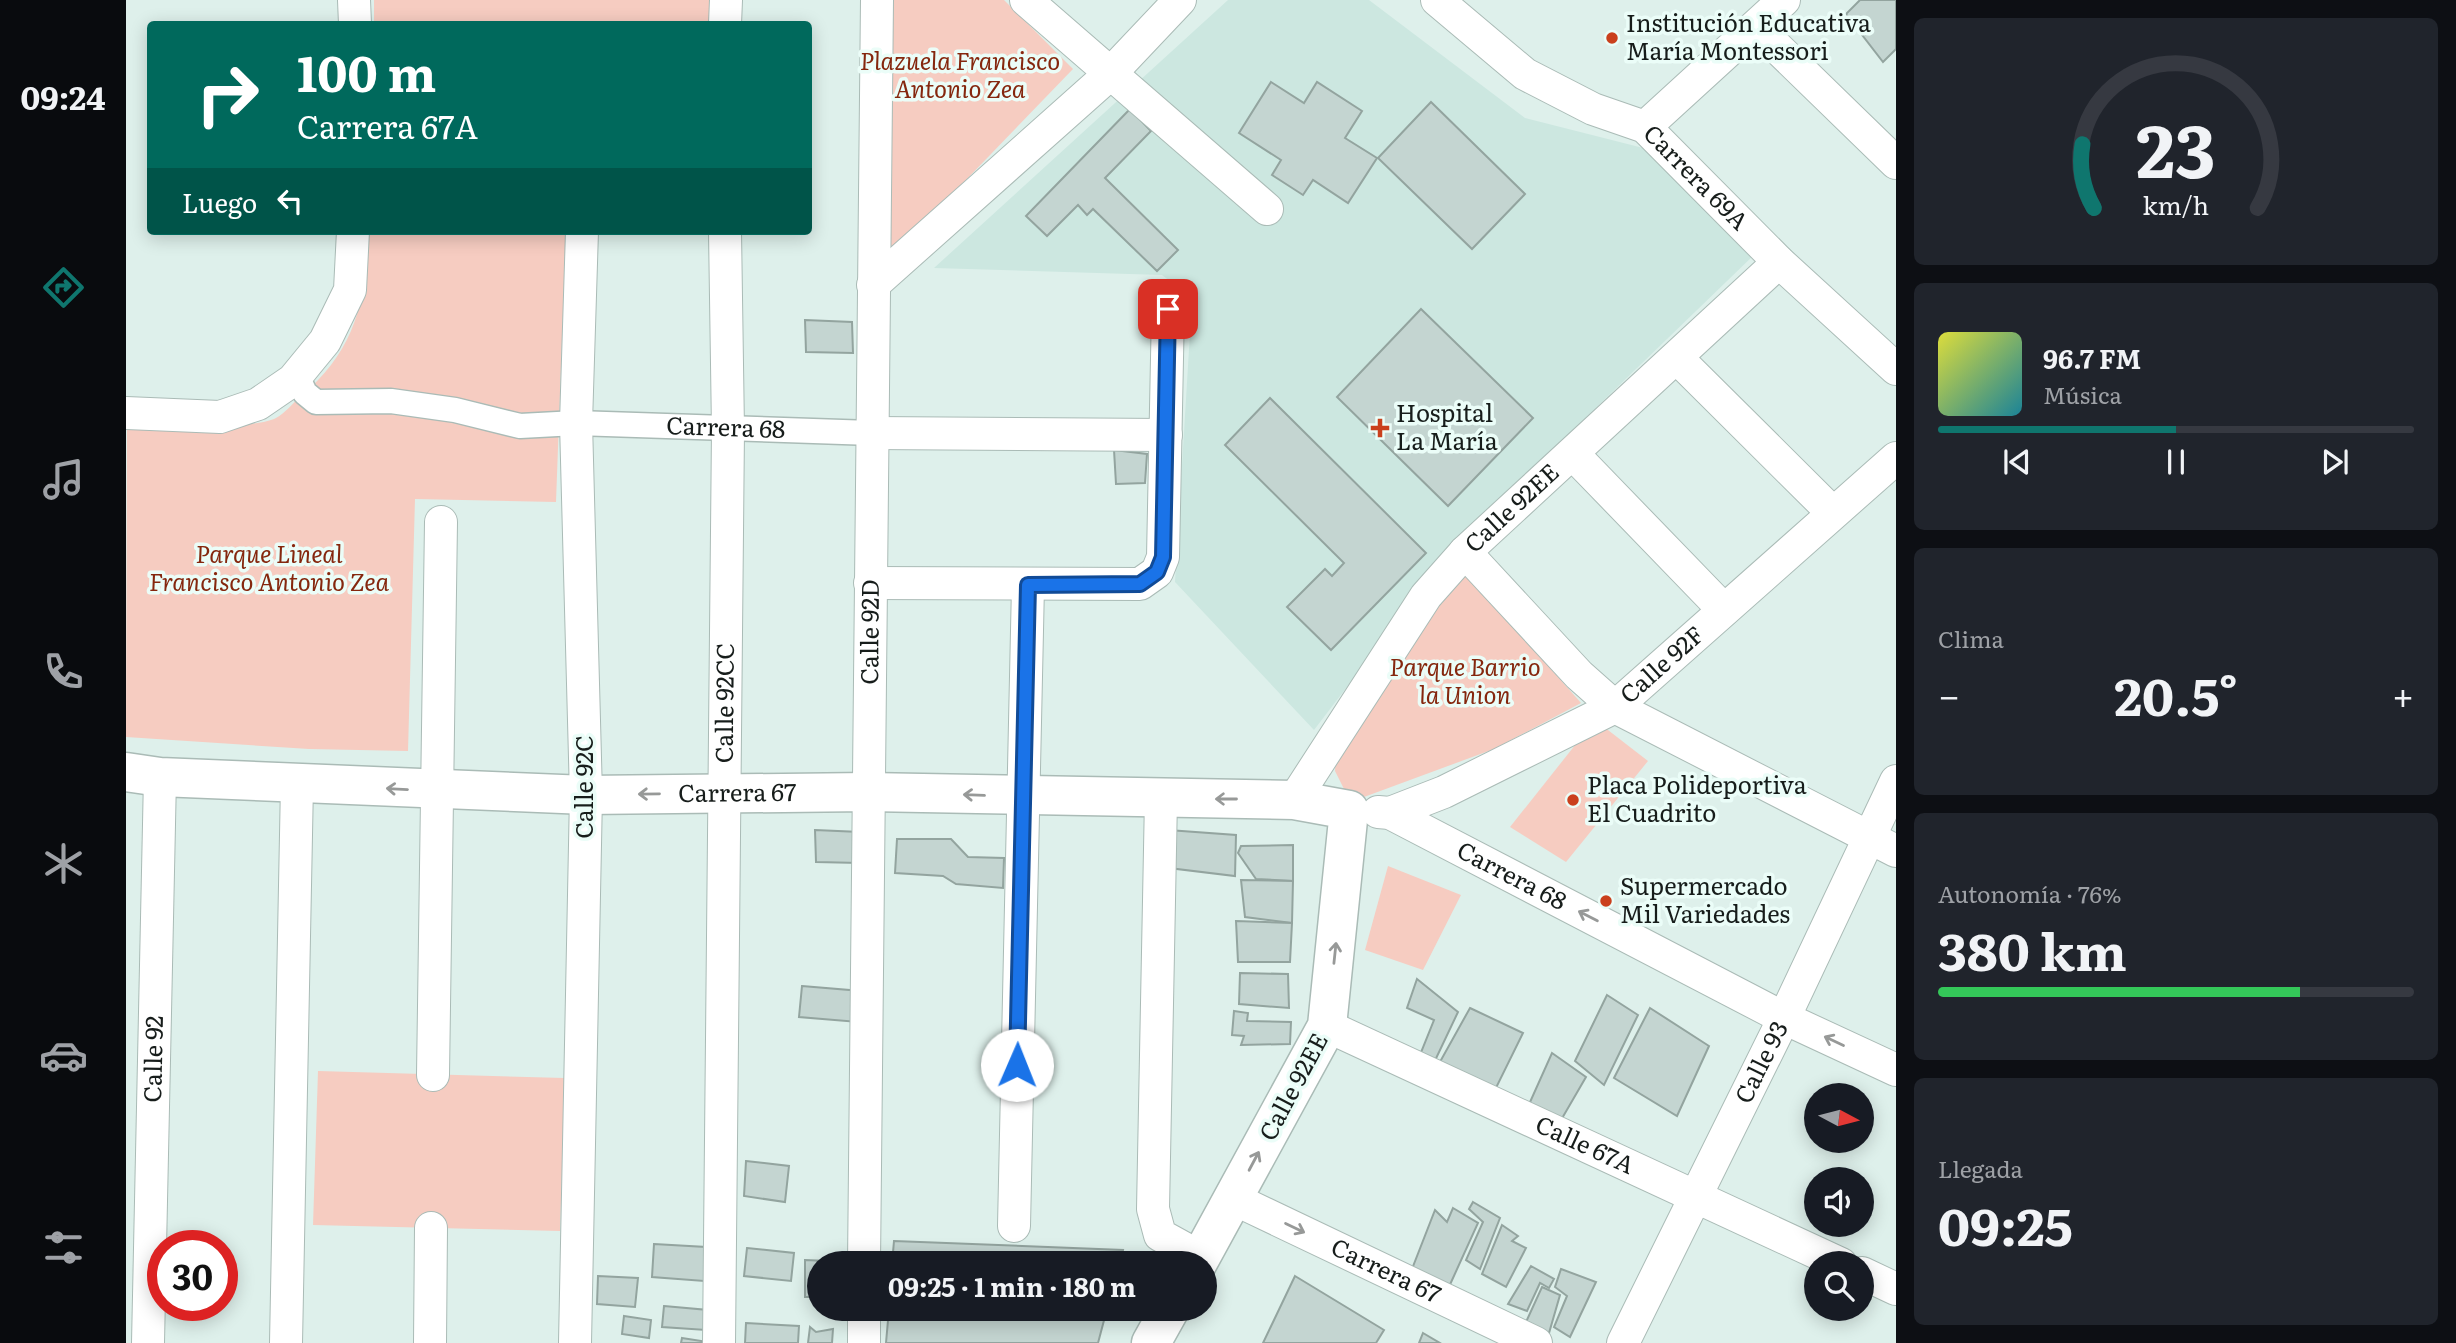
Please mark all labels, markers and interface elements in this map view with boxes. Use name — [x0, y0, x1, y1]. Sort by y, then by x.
place label: Institución Educativa María Montessori — [1626, 4, 1871, 67]
marker: Institución Educativa María Montessori — [1604, 30, 1620, 46]
text: 100 m — [297, 34, 436, 107]
park label: Plazuela Francisco Antonio Zea — [860, 42, 1060, 105]
icon: right — [182, 49, 273, 140]
text: 09:24 — [21, 72, 106, 120]
text: 23 — [2136, 92, 2216, 200]
text: Carrera 67A — [297, 101, 478, 149]
street label: Carrera 69A — [1637, 115, 1758, 237]
text: Luego — [182, 182, 257, 221]
icon: left — [271, 182, 309, 220]
text: km/h — [2143, 185, 2209, 222]
icon: directions — [39, 263, 88, 312]
pin — [1138, 279, 1198, 339]
icon: arrive — [1149, 290, 1187, 328]
text: 96.7 FM — [2043, 338, 2141, 377]
text: Música — [2043, 377, 2122, 411]
place label: Hospital La María — [1396, 394, 1498, 457]
street label: Carrera 68 — [666, 406, 786, 445]
marker: Hospital La María — [1370, 418, 1390, 438]
icon: previous — [1998, 443, 2036, 481]
icon: pause — [2157, 443, 2195, 481]
icon: next — [2316, 443, 2354, 481]
street label: Calle 92EE — [1455, 454, 1566, 559]
icon: music — [39, 455, 88, 504]
park label: Parque Lineal Francisco Antonio Zea — [149, 535, 389, 598]
street label: Calle 92D — [850, 579, 886, 685]
street label: Calle 92F — [1611, 616, 1710, 710]
text: Clima — [1938, 621, 2004, 655]
street label: Calle 92CC — [705, 643, 741, 763]
icon: phone — [39, 647, 88, 696]
park label: Parque Barrio la Union — [1389, 648, 1541, 711]
text: 20.5° — [2114, 655, 2238, 732]
text: − — [1938, 665, 1960, 722]
text: + — [2392, 665, 2414, 722]
street label: Calle 92C — [565, 735, 600, 839]
place label: Placa Polideportiva El Cuadrito — [1587, 766, 1807, 829]
street label: Carrera 67 — [678, 773, 796, 809]
one-way arrow — [386, 782, 409, 795]
one-way arrow — [638, 787, 661, 801]
one-way arrow — [963, 789, 986, 802]
one-way arrow — [1215, 792, 1238, 806]
marker: Placa Polideportiva El Cuadrito — [1565, 792, 1581, 808]
street label: Carrera 68 — [1452, 831, 1574, 917]
icon: climate — [39, 839, 88, 888]
place label: Supermercado Mil Variedades — [1620, 867, 1790, 930]
text: Autonomía · 76% — [1938, 876, 2121, 910]
marker: Supermercado Mil Variedades — [1598, 893, 1614, 909]
one-way arrow — [1578, 908, 1599, 922]
text: 380 km — [1938, 910, 2127, 987]
one-way arrow — [1329, 942, 1342, 965]
street label: Calle 93 — [1724, 1014, 1795, 1109]
street label: Calle 92 — [133, 1015, 170, 1103]
street label: Calle 92EE — [1249, 1026, 1335, 1146]
position arrow — [980, 1028, 1054, 1102]
icon: car — [39, 1031, 88, 1080]
one-way arrow — [1824, 1034, 1845, 1047]
north arrow — [1804, 1083, 1874, 1153]
map controls — [1804, 1083, 1874, 1321]
street label: Calle 67A — [1531, 1105, 1641, 1181]
text: Llegada — [1938, 1151, 2023, 1185]
one-way arrow — [1247, 1152, 1261, 1172]
button: sound — [1804, 1167, 1874, 1237]
text: 09:25 — [1938, 1185, 2073, 1262]
one-way arrow — [1284, 1222, 1306, 1235]
icon: filters — [39, 1223, 88, 1272]
street label: Carrera 67 — [1326, 1228, 1448, 1310]
speed limit sign: 30 — [147, 1230, 238, 1321]
button: search — [1804, 1251, 1874, 1321]
text: 09:25 · 1 min · 180 m — [888, 1266, 1136, 1305]

